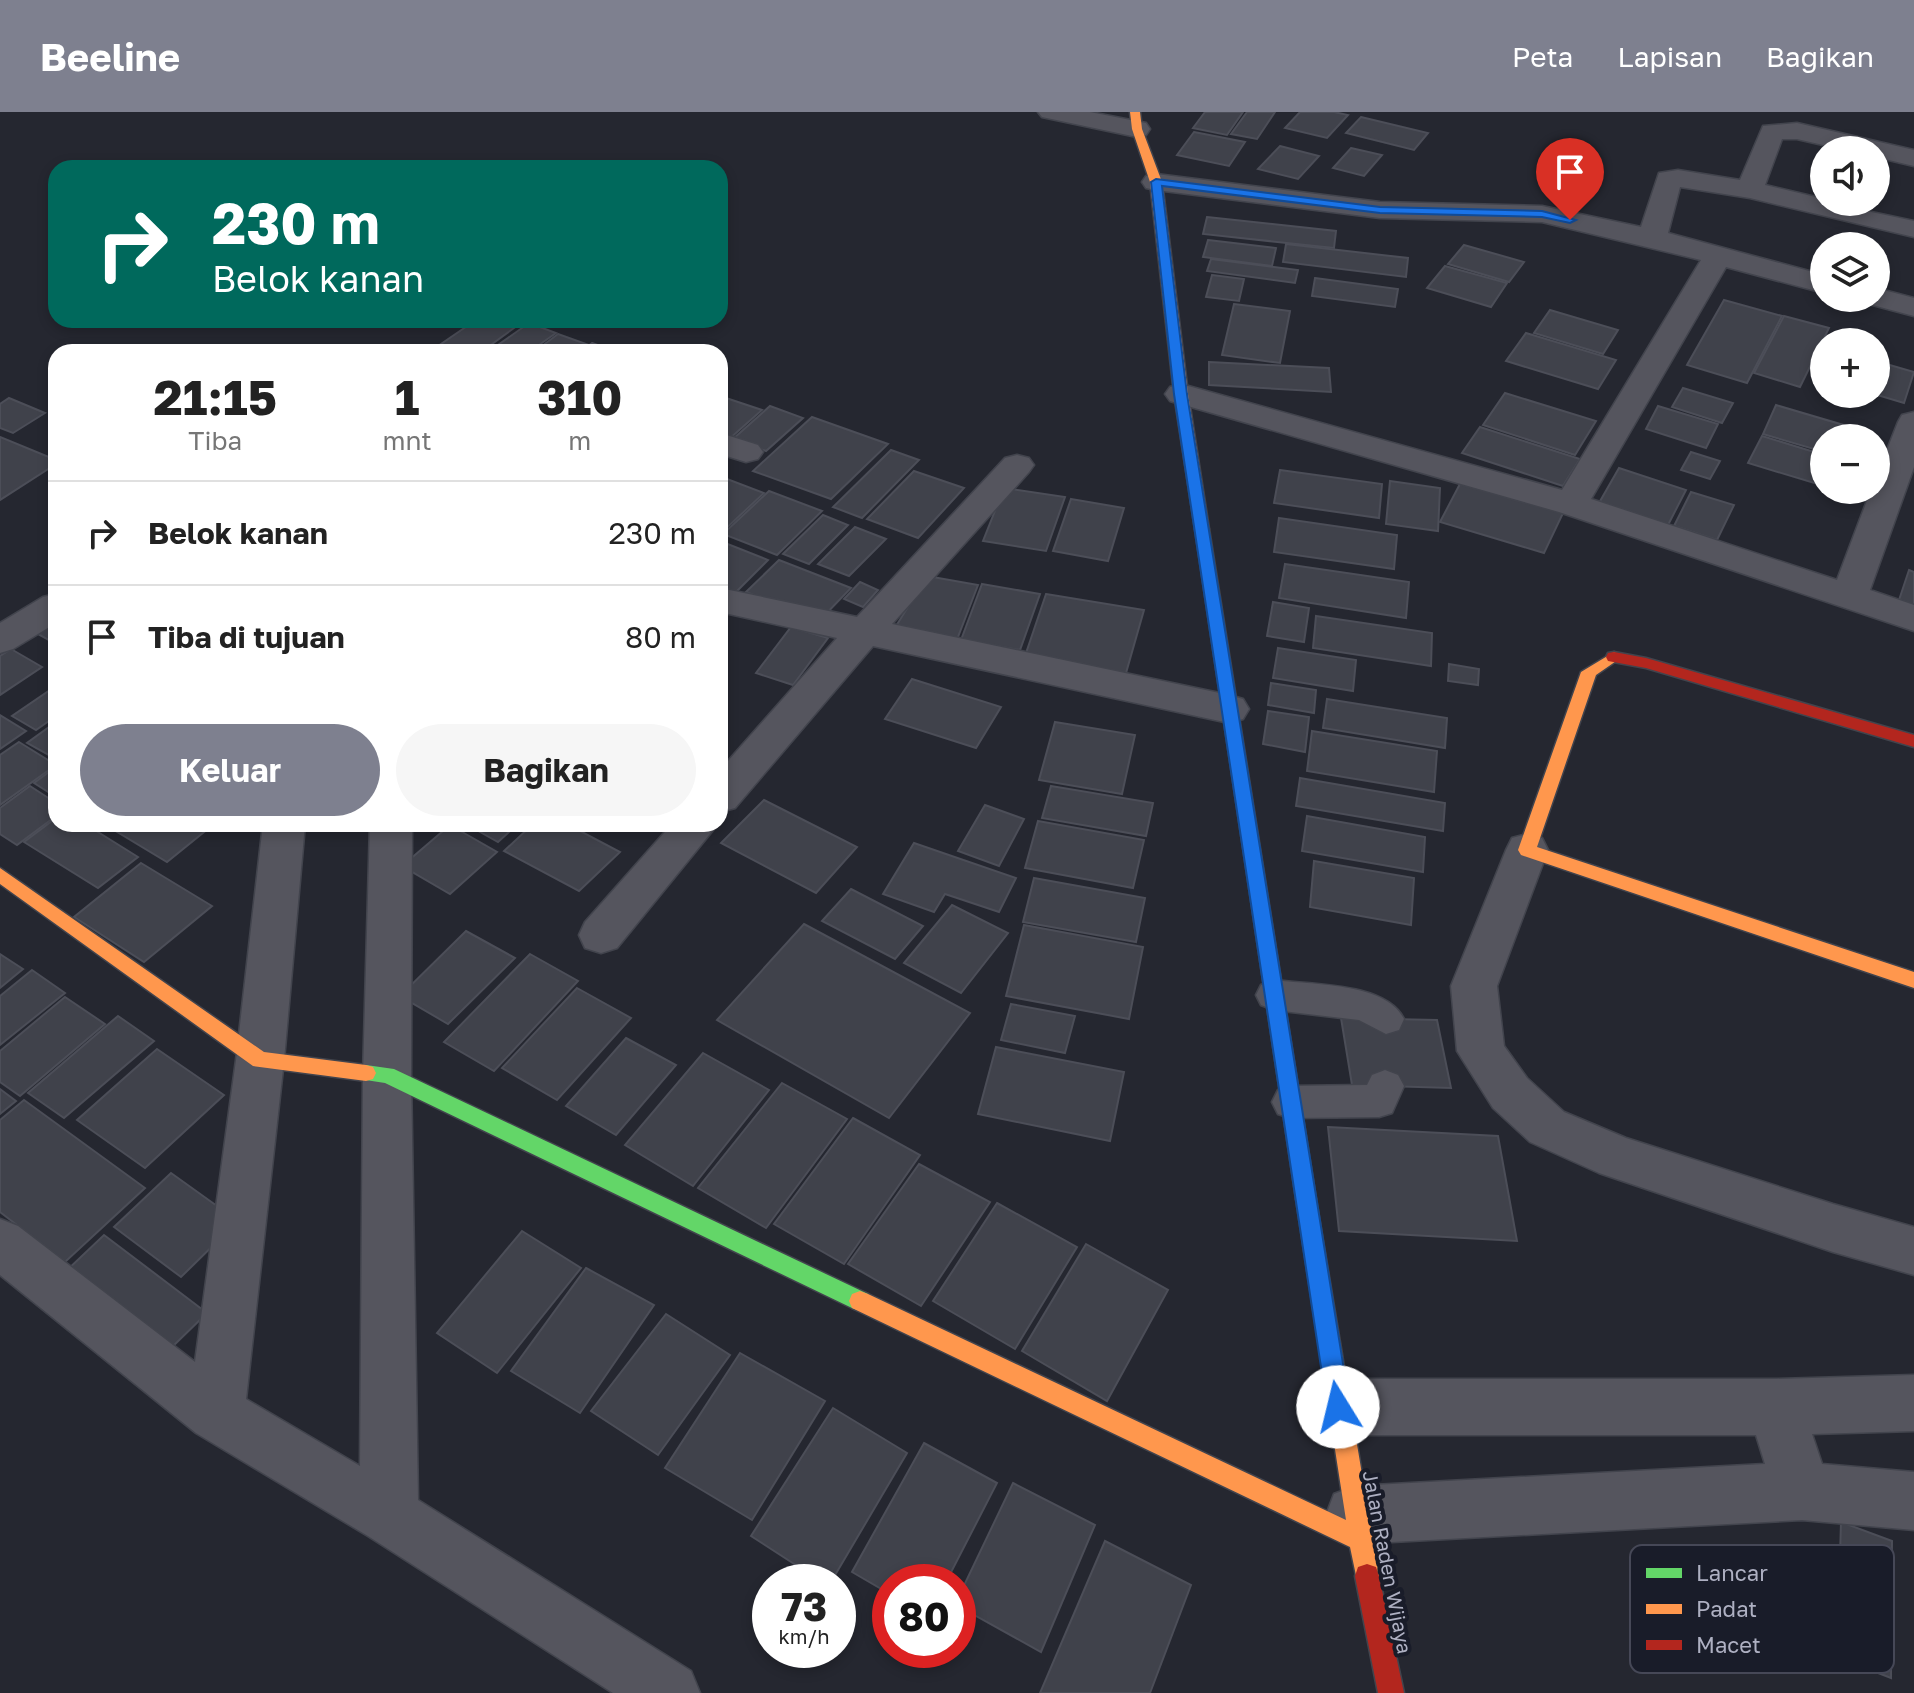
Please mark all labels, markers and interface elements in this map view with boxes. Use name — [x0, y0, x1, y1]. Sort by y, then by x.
text: Beeline — [40, 34, 180, 79]
text: Peta — [1512, 40, 1573, 73]
text: Lapisan — [1617, 40, 1722, 73]
text: Bagikan — [1766, 40, 1874, 73]
map controls — [1810, 136, 1890, 504]
button: sound — [1810, 136, 1890, 216]
pin — [1536, 138, 1604, 220]
icon: arrive — [1548, 150, 1592, 194]
text: 230 m — [212, 189, 380, 256]
icon: right — [80, 192, 184, 296]
button: layers — [1810, 232, 1890, 312]
text: Belok kanan — [212, 257, 424, 300]
button: + — [1810, 328, 1890, 408]
text: 21:15 — [154, 368, 277, 426]
text: 1 — [395, 368, 419, 426]
text: 310 — [537, 368, 622, 426]
button: − — [1810, 424, 1890, 504]
text: Tiba — [188, 425, 242, 456]
text: mnt — [383, 425, 432, 456]
text: m — [568, 425, 591, 456]
icon: right — [80, 511, 124, 555]
text: Belok kanan — [148, 515, 328, 551]
text: 230 m — [608, 515, 696, 551]
icon: arrive — [80, 615, 124, 659]
text: Tiba di tujuan — [148, 619, 345, 655]
text: 80 m — [625, 619, 696, 655]
button: Keluar — [80, 724, 380, 816]
button: Bagikan — [396, 724, 696, 816]
position arrow — [1296, 1365, 1380, 1449]
street label: Jalan Raden Wijaya — [1358, 1468, 1418, 1656]
legend — [1630, 1545, 1894, 1673]
text: Lancar — [1696, 1559, 1768, 1586]
speed limit sign: 80 — [872, 1564, 976, 1668]
text: 73 — [781, 1582, 827, 1630]
text: Padat — [1696, 1595, 1757, 1622]
text: km/h — [779, 1624, 829, 1648]
text: Macet — [1696, 1631, 1761, 1658]

